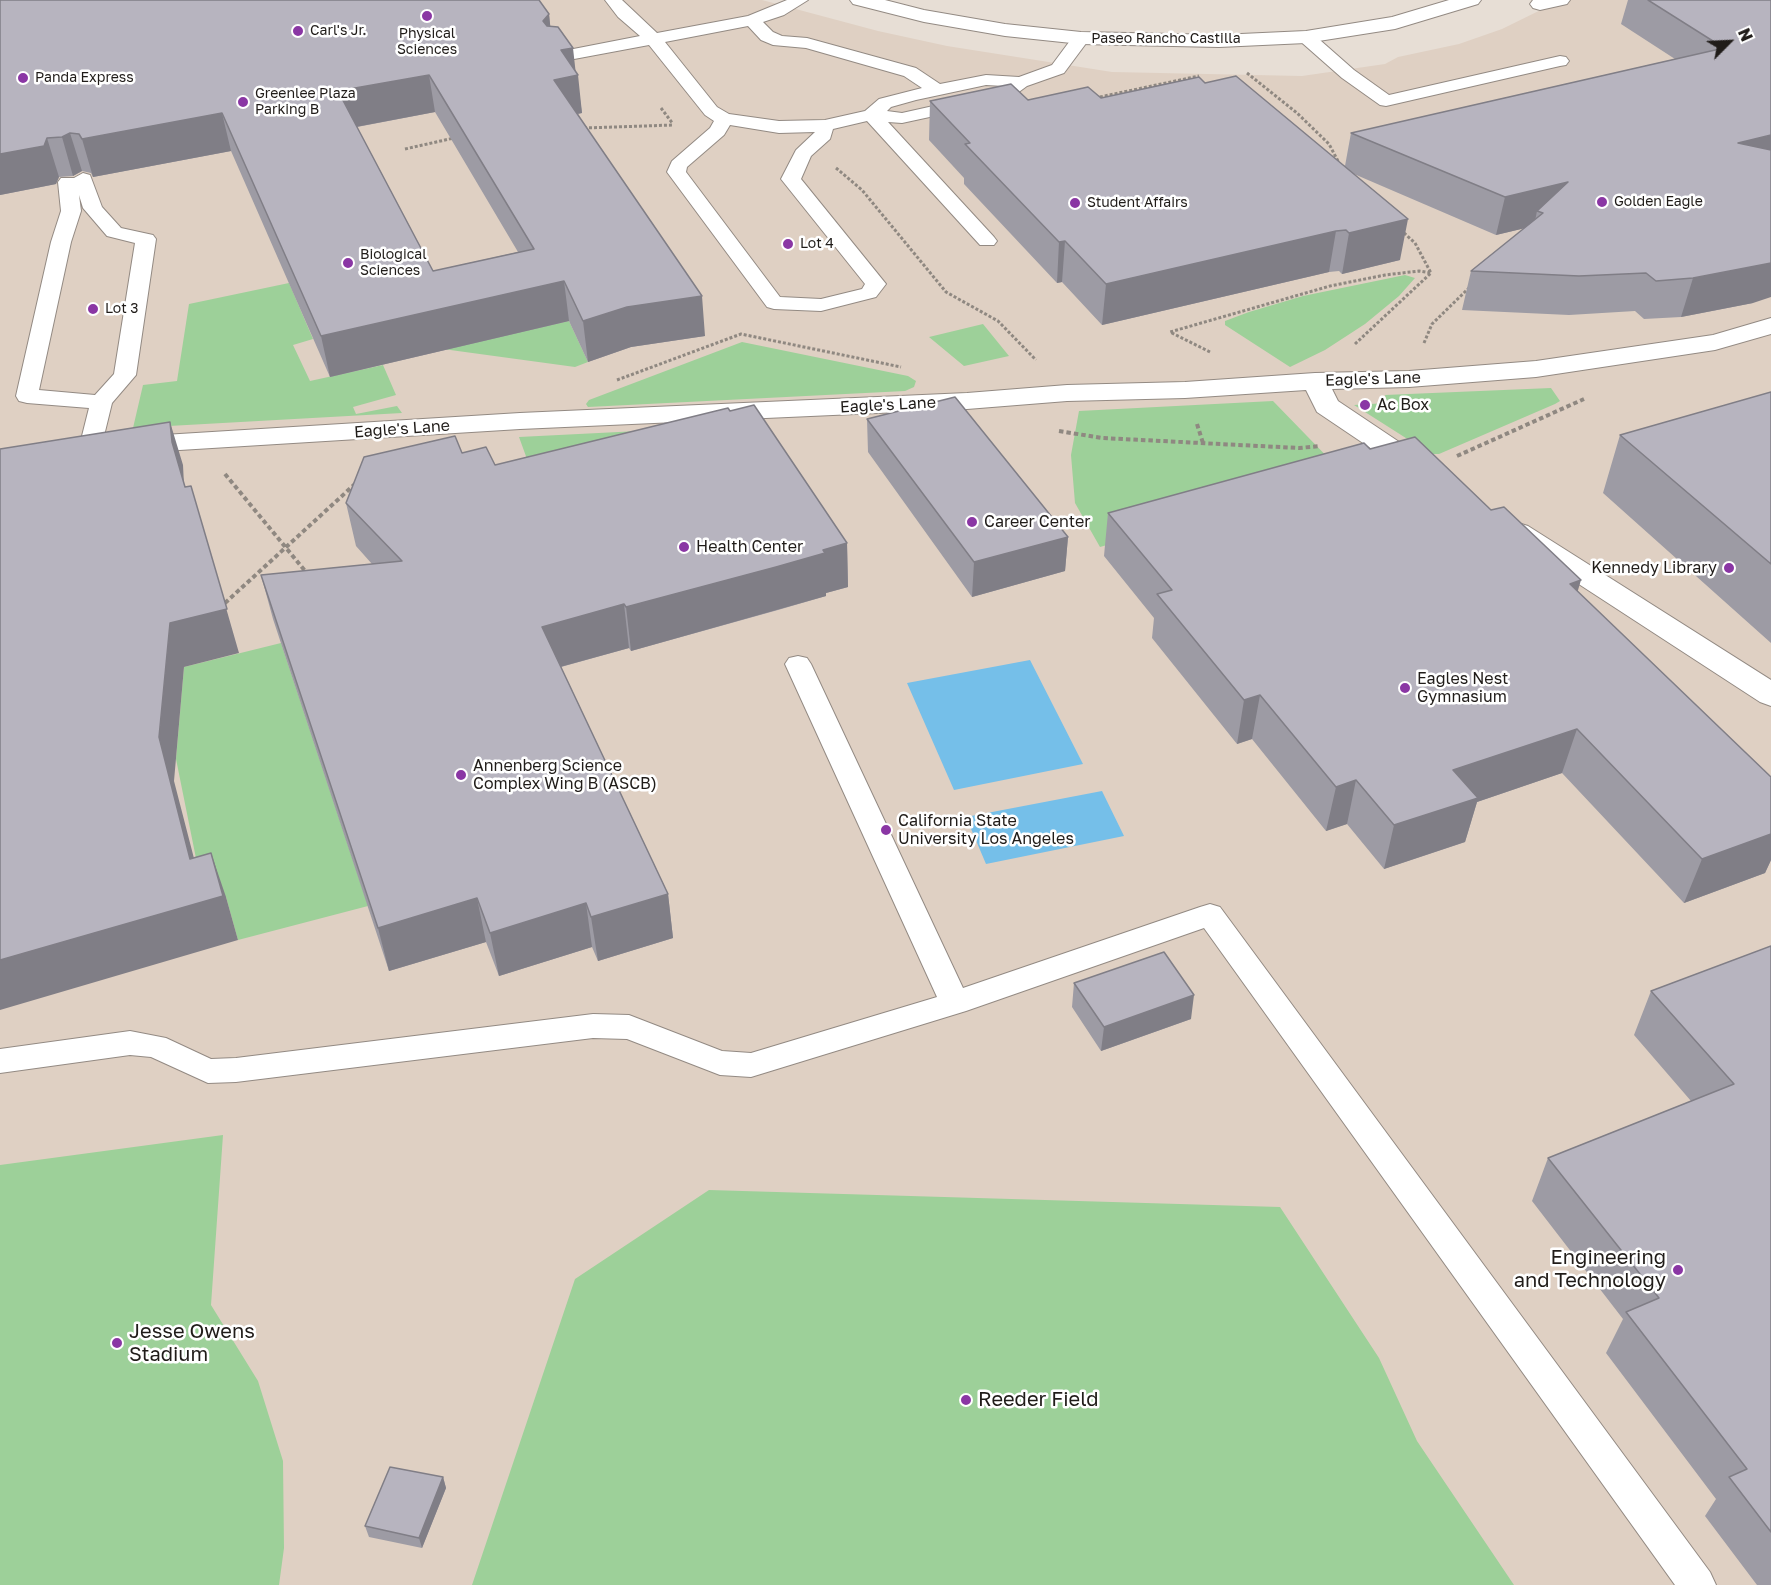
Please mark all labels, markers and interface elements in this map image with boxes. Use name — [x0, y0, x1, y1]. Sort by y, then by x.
marker: Physical Sciences — [420, 9, 434, 23]
north arrow — [1699, 12, 1759, 72]
place label: Carl's Jr. — [310, 23, 367, 39]
marker: Carl's Jr. — [291, 24, 305, 38]
text: N — [1734, 25, 1757, 44]
place label: Physical Sciences — [397, 26, 457, 58]
street label: Paseo Rancho Castilla — [1091, 31, 1241, 47]
place label: Panda Express — [35, 70, 134, 86]
marker: Panda Express — [16, 71, 30, 85]
place label: Greenlee Plaza Parking B — [255, 86, 356, 118]
marker: Greenlee Plaza Parking B — [236, 95, 250, 109]
place label: Golden Eagle — [1614, 194, 1703, 210]
place label: Student Affairs — [1087, 195, 1188, 211]
marker: Golden Eagle — [1595, 195, 1609, 209]
marker: Student Affairs — [1068, 196, 1082, 210]
place label: Lot 4 — [800, 236, 834, 252]
marker: Lot 4 — [781, 237, 795, 251]
place label: Biological Sciences — [360, 247, 427, 280]
marker: Biological Sciences — [341, 256, 355, 270]
place label: Lot 3 — [105, 301, 139, 317]
marker: Lot 3 — [86, 302, 100, 316]
street label: Eagle's Lane — [1325, 368, 1421, 390]
street label: Eagle's Lane — [840, 393, 936, 417]
place label: Ac Box — [1377, 395, 1429, 415]
marker: Ac Box — [1358, 398, 1372, 412]
street label: Eagle's Lane — [353, 416, 451, 442]
place label: Career Center — [984, 512, 1091, 532]
marker: Career Center — [965, 515, 979, 529]
place label: Health Center — [696, 537, 803, 557]
marker: Health Center — [677, 540, 691, 554]
place label: Kennedy Library — [1591, 558, 1717, 578]
marker: Kennedy Library — [1722, 561, 1736, 575]
place label: Eagles Nest Gymnasium — [1417, 669, 1509, 707]
marker: Eagles Nest Gymnasium — [1398, 681, 1412, 695]
place label: Annenberg Science Complex Wing B (ASCB) — [473, 756, 657, 794]
marker: Annenberg Science Complex Wing B (ASCB) — [454, 768, 468, 782]
place label: California State University Los Angeles — [898, 811, 1074, 849]
marker: California State University Los Angeles — [879, 823, 893, 837]
place label: Engineering and Technology — [1514, 1246, 1666, 1293]
marker: Engineering and Technology — [1671, 1263, 1685, 1277]
place label: Jesse Owens Stadium — [129, 1320, 255, 1367]
marker: Jesse Owens Stadium — [110, 1336, 124, 1350]
place label: Reeder Field — [978, 1388, 1099, 1412]
marker: Reeder Field — [959, 1393, 973, 1407]

